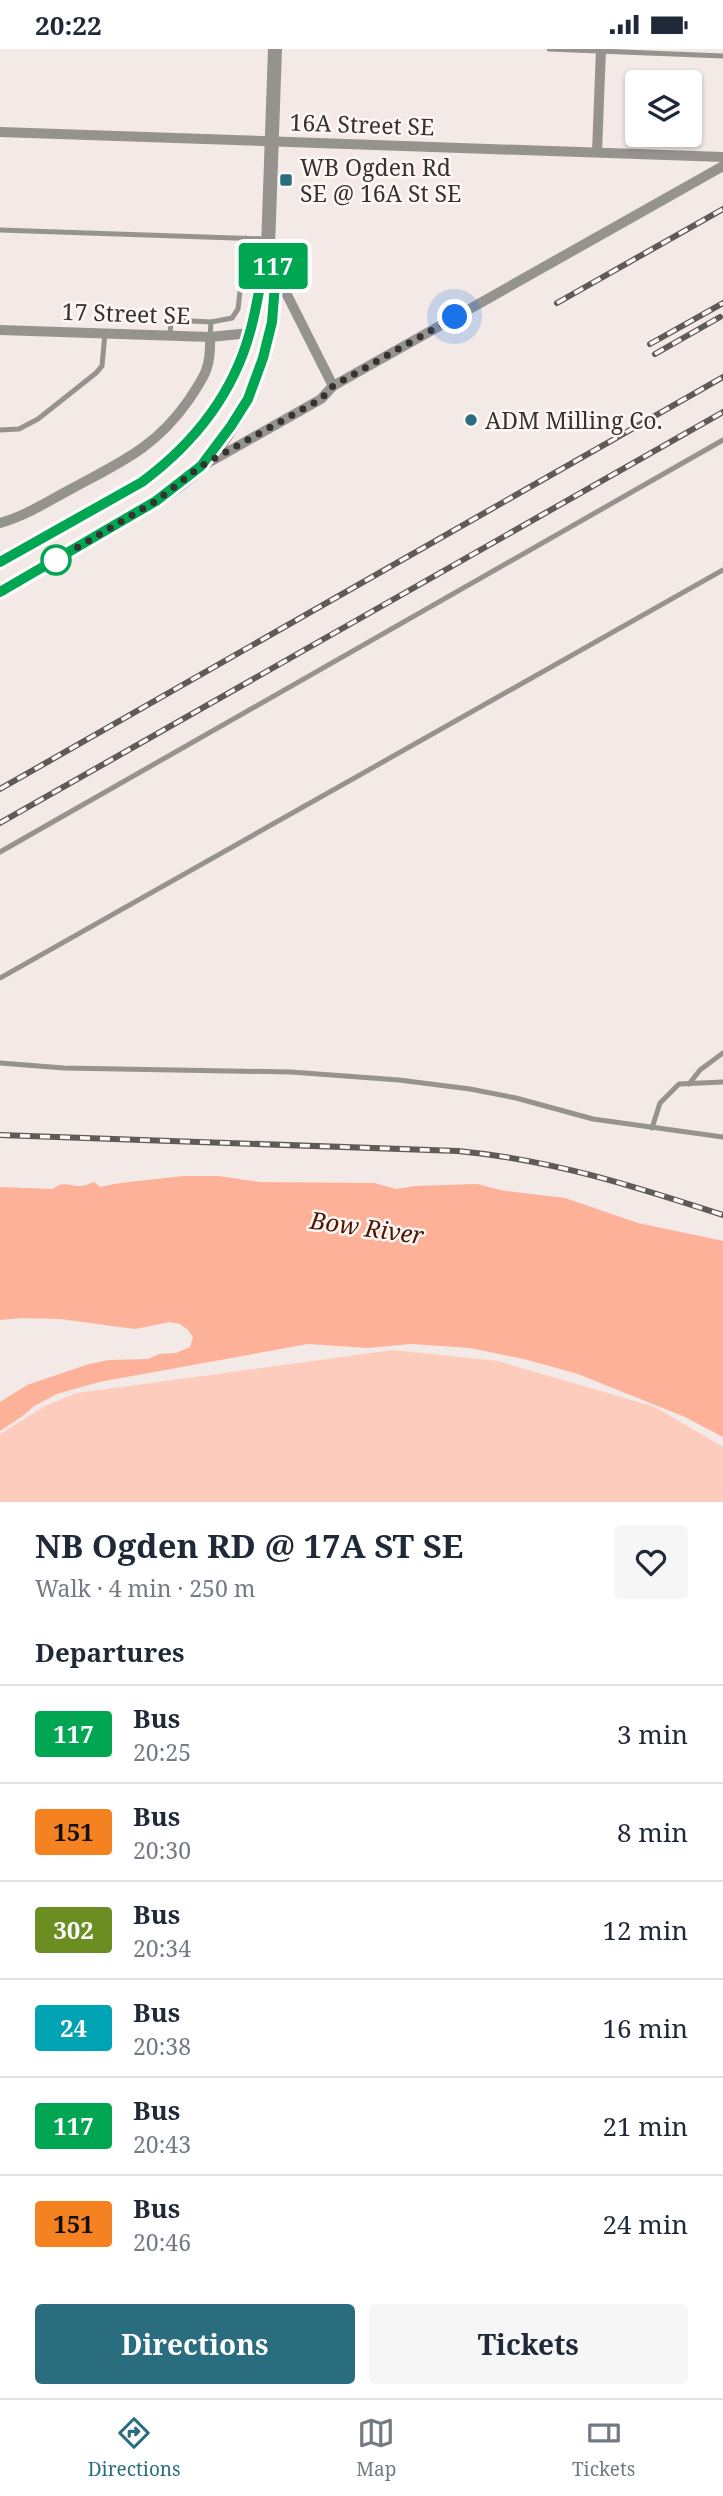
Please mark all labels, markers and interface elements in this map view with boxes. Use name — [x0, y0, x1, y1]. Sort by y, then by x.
text: 20:22 — [35, 7, 102, 43]
map controls — [625, 70, 702, 147]
button: layers — [625, 70, 702, 147]
street label: 16A Street SE — [289, 105, 435, 143]
place label: WB Ogden Rd SE @ 16A St SE — [300, 151, 461, 209]
marker: WB Ogden Rd SE @ 16A St SE — [278, 172, 294, 188]
line badge: 117 — [233, 243, 313, 289]
text: 117 — [253, 249, 293, 282]
street label: 17 Street SE — [61, 295, 191, 331]
your location — [437, 299, 472, 334]
place label: ADM Milling Co. — [485, 404, 662, 436]
marker: ADM Milling Co. — [463, 412, 479, 428]
unlabelled marker — [41, 545, 71, 575]
water label: Bow River — [307, 1203, 427, 1251]
text: NB Ogden RD @ 17A ST SE — [35, 1523, 463, 1568]
button: heart — [614, 1525, 688, 1599]
text: Walk · 4 min · 250 m — [35, 1572, 255, 1604]
text: Departures — [35, 1634, 185, 1670]
text: Bus — [133, 1700, 180, 1736]
text: 3 min — [617, 1716, 688, 1752]
text: 117 — [53, 1717, 94, 1750]
text: 20:25 — [133, 1736, 191, 1768]
text: Bus — [133, 1798, 180, 1834]
text: 8 min — [617, 1814, 688, 1850]
text: 151 — [53, 1815, 94, 1848]
text: 20:30 — [133, 1834, 191, 1866]
text: Bus — [133, 1896, 180, 1932]
text: 12 min — [603, 1912, 688, 1948]
text: 302 — [53, 1913, 94, 1946]
text: 20:34 — [133, 1932, 191, 1964]
text: Bus — [133, 1994, 180, 2030]
text: 16 min — [603, 2010, 688, 2046]
text: 24 — [60, 2011, 87, 2044]
text: 20:38 — [133, 2030, 191, 2062]
text: Bus — [133, 2092, 180, 2128]
text: 21 min — [603, 2108, 688, 2144]
text: 117 — [53, 2109, 94, 2142]
text: 20:43 — [133, 2128, 191, 2160]
text: Bus — [133, 2190, 180, 2226]
text: 24 min — [603, 2206, 688, 2242]
text: 151 — [53, 2207, 94, 2240]
text: 20:46 — [133, 2226, 191, 2258]
button: Directions — [35, 2304, 355, 2384]
button: Tickets — [369, 2304, 688, 2384]
tab: Directions — [88, 2414, 181, 2482]
tab: Map — [356, 2414, 396, 2482]
tab: Tickets — [572, 2414, 635, 2482]

